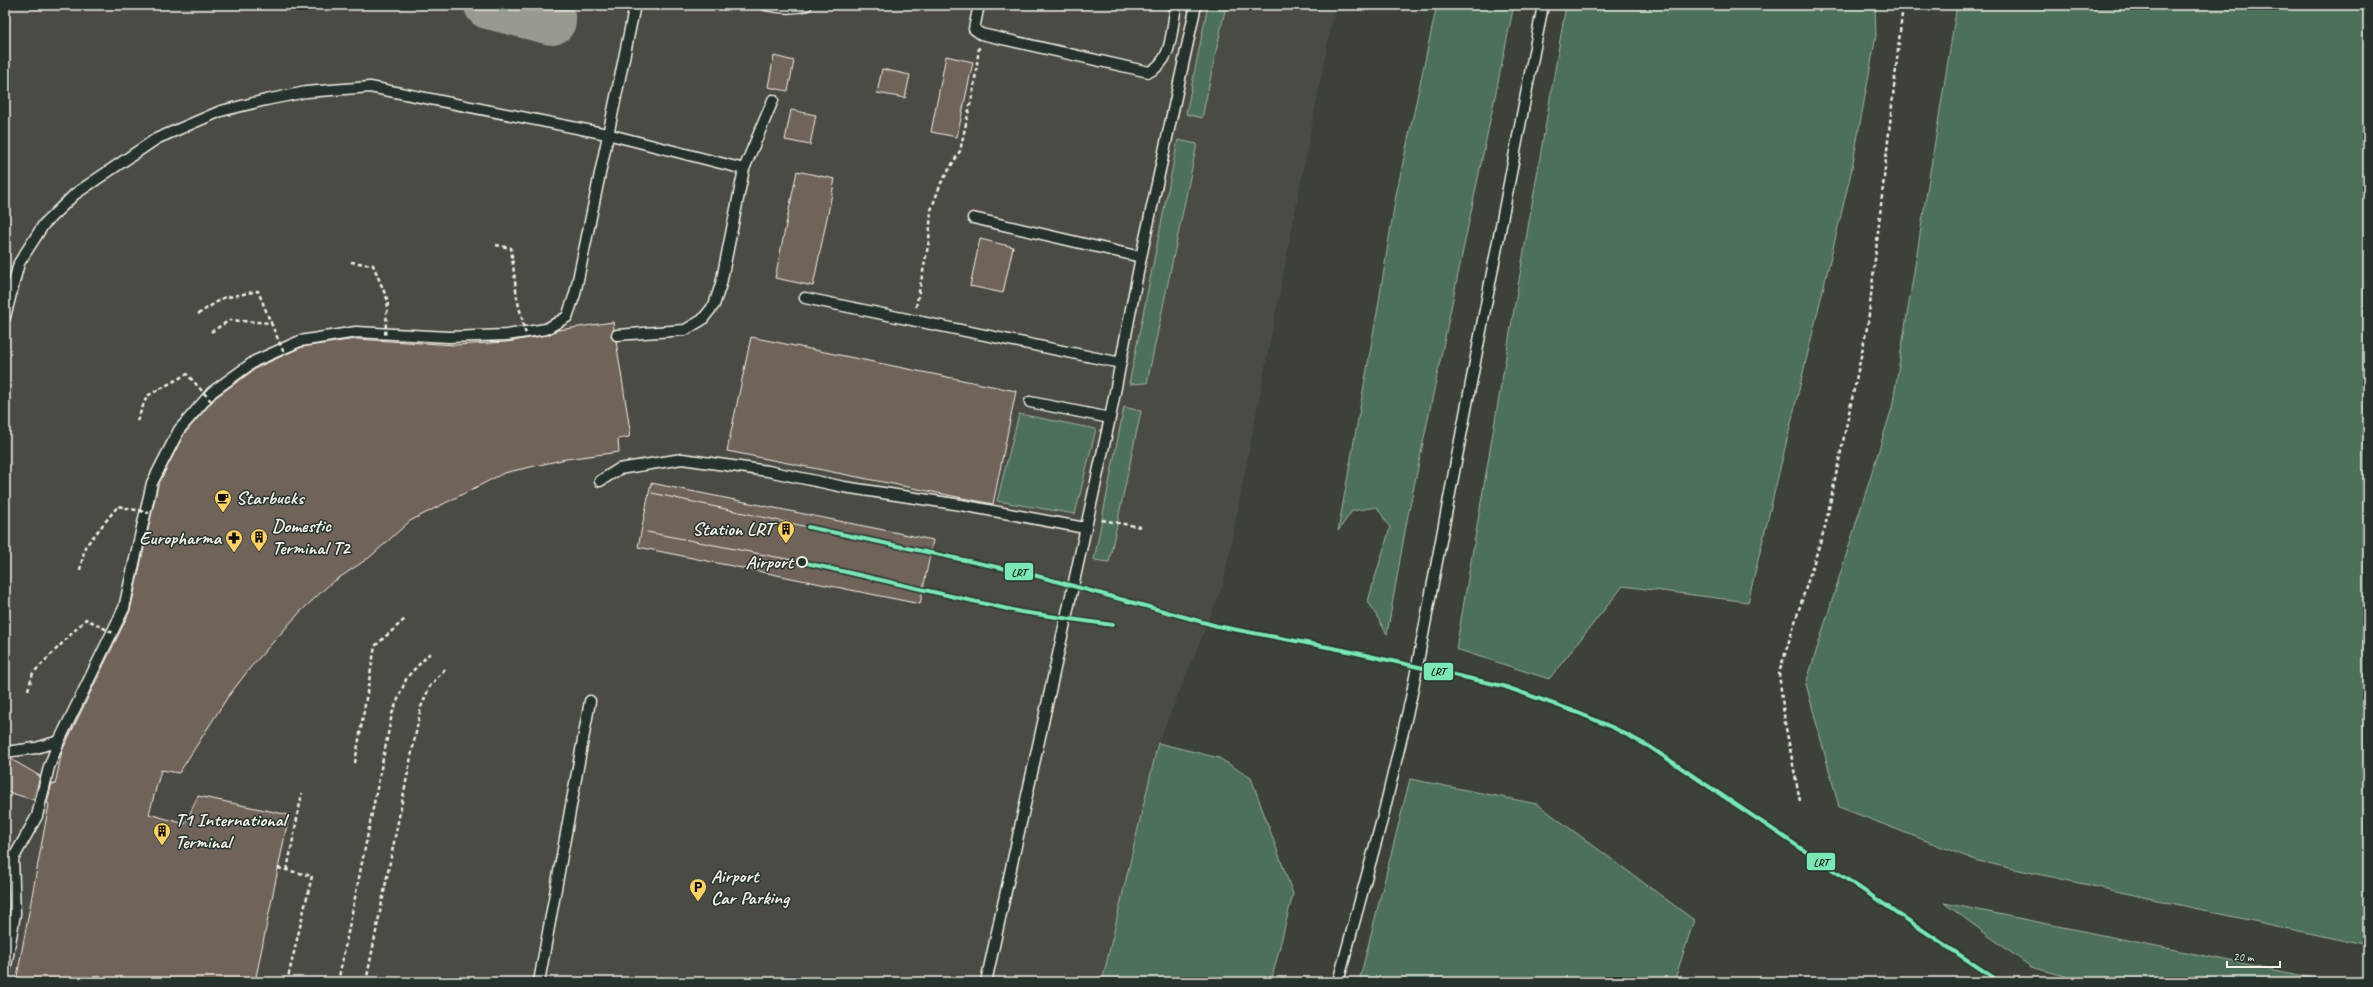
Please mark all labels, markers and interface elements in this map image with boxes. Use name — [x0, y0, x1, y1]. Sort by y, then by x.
place label: Starbucks — [236, 486, 306, 510]
cafe icon: Starbucks — [213, 488, 233, 513]
place label: Domestic Terminal T2 — [272, 514, 352, 560]
place label: Station LRT — [692, 517, 778, 541]
building icon: Station LRT — [776, 519, 796, 544]
place label: Europharma — [139, 526, 223, 550]
building icon: Domestic Terminal T2 — [249, 527, 269, 552]
pharmacy icon: Europharma — [224, 528, 244, 553]
place label: Airport — [746, 550, 795, 574]
marker: Airport — [796, 556, 808, 568]
line badge: LRT — [1004, 562, 1034, 581]
text: LRT — [1012, 565, 1029, 579]
line badge: LRT — [1423, 662, 1454, 681]
text: LRT — [1431, 664, 1448, 678]
place label: T1 International Terminal — [175, 808, 290, 854]
building icon: T1 International Terminal — [152, 821, 172, 846]
line badge: LRT — [1806, 852, 1836, 871]
text: LRT — [1814, 855, 1831, 869]
place label: Airport Car Parking — [711, 864, 791, 910]
parking icon: Airport Car Parking — [688, 877, 708, 902]
scale bar — [2227, 943, 2280, 969]
text: 20 m — [2233, 949, 2255, 965]

